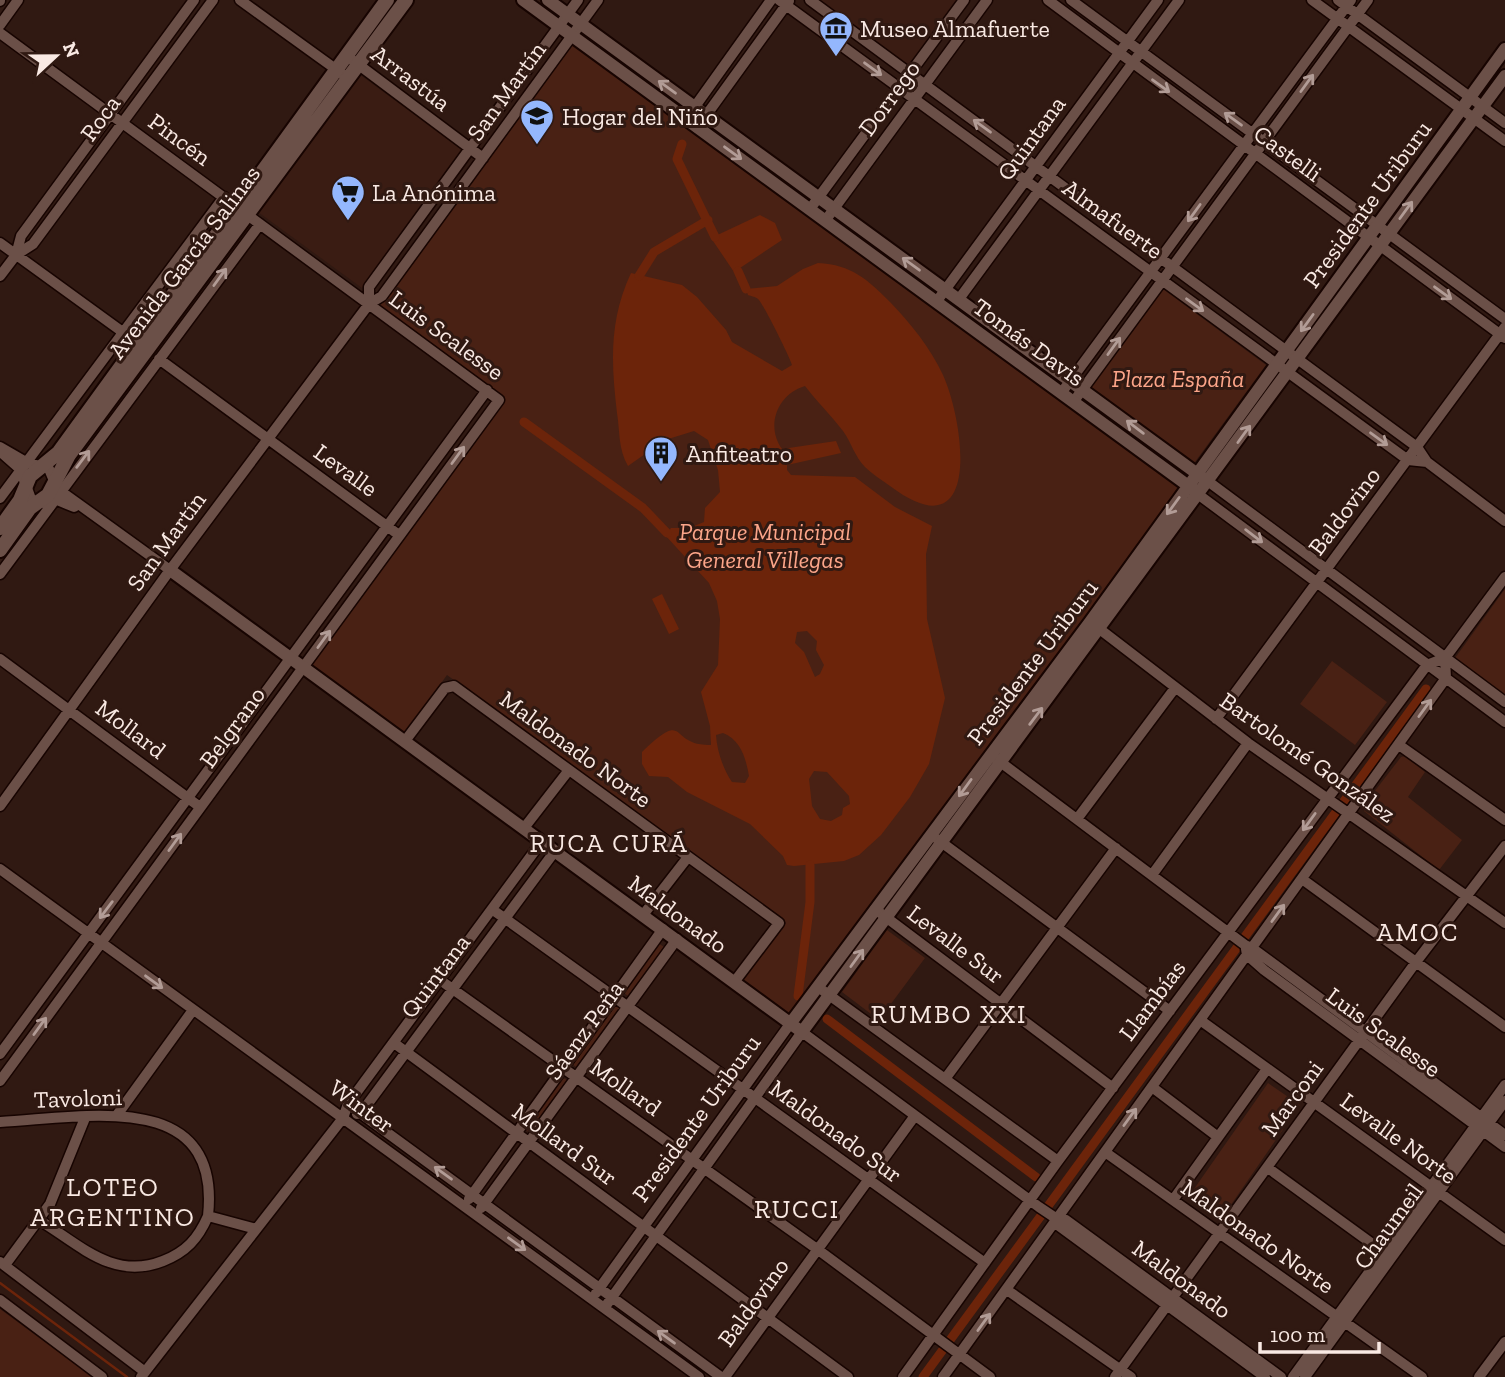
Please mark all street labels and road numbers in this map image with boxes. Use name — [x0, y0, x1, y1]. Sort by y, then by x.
street label: San Martín — [460, 36, 552, 146]
street label: Arrastúa — [366, 39, 457, 117]
street label: Dorrego — [852, 55, 926, 141]
street label: Roca — [74, 89, 127, 147]
street label: Quintana — [991, 90, 1072, 186]
street label: Pincén — [143, 107, 217, 172]
street label: Presidente Uriburu — [1297, 114, 1438, 293]
street label: Castelli — [1248, 119, 1328, 188]
street label: Avenida García Salinas — [102, 160, 266, 364]
street label: Almafuerte — [1057, 173, 1169, 265]
street label: Luis Scalesse — [384, 284, 510, 386]
street label: Tomás Davis — [967, 292, 1091, 392]
street label: Levalle — [308, 437, 384, 503]
street label: Baldovino — [1302, 461, 1386, 561]
street label: San Martín — [120, 486, 212, 596]
street label: Presidente Uriburu — [960, 573, 1104, 750]
street label: Belgrano — [193, 681, 271, 773]
street label: Maldonado Norte — [494, 684, 658, 814]
street label: Bartolomé González — [1215, 686, 1401, 828]
street label: Mollard — [90, 693, 172, 765]
street label: Maldonado — [623, 868, 733, 960]
street label: Levalle Sur — [902, 898, 1010, 990]
street label: Quintana — [394, 928, 476, 1024]
street label: Llambías — [1112, 954, 1192, 1046]
street label: Sáenz Peña — [538, 974, 630, 1085]
street label: Luis Scalesse — [1321, 981, 1447, 1083]
street label: Presidente Uriburu — [626, 1028, 767, 1207]
street label: Mollard — [585, 1052, 667, 1122]
street label: Marconi — [1255, 1054, 1329, 1142]
street label: Winter — [324, 1073, 400, 1139]
street label: Maldonado Sur — [764, 1073, 908, 1189]
street label: Tavoloni — [33, 1082, 123, 1114]
street label: Levalle Norte — [1335, 1086, 1463, 1190]
street label: Mollard Sur — [507, 1096, 623, 1192]
street label: Maldonado Norte — [1176, 1172, 1340, 1300]
street label: Chaumeil — [1347, 1177, 1429, 1275]
street label: Maldonado — [1127, 1233, 1237, 1325]
street label: Baldovino — [711, 1252, 795, 1352]

